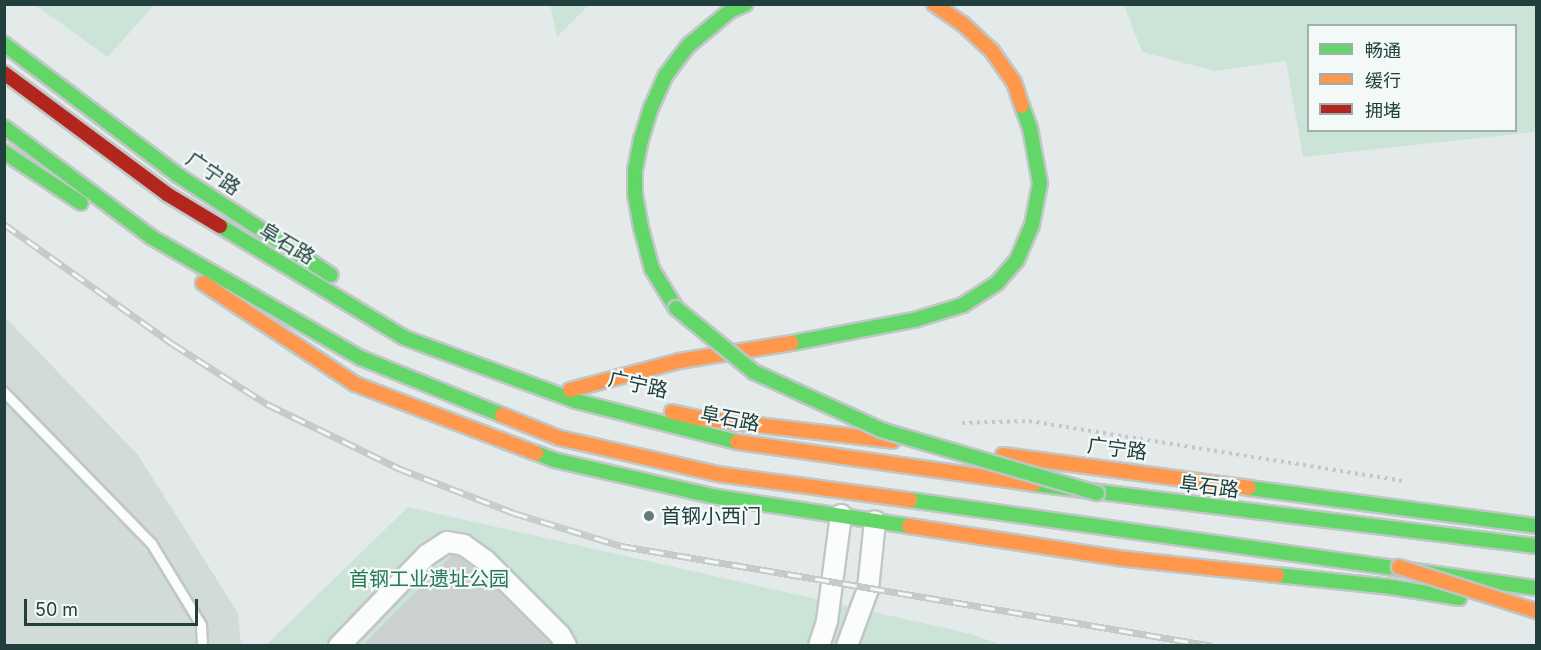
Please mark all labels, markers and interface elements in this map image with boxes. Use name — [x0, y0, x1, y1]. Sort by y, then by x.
legend — [1307, 24, 1517, 132]
text: 畅通 — [1365, 40, 1401, 61]
text: 缓行 — [1365, 70, 1401, 91]
text: 拥堵 — [1365, 100, 1401, 121]
street label: 广宁路 — [181, 147, 245, 201]
street label: 阜石路 — [255, 218, 319, 270]
street label: 广宁路 — [606, 367, 670, 403]
street label: 阜石路 — [698, 401, 762, 437]
street label: 广宁路 — [1086, 433, 1148, 465]
street label: 阜石路 — [1178, 471, 1240, 503]
place label: 首钢小西门 — [661, 504, 761, 528]
marker: 首钢小西门 — [642, 509, 656, 523]
park label: 首钢工业遗址公园 — [349, 567, 509, 591]
scale bar — [27, 587, 201, 625]
text: 50 m — [35, 599, 78, 620]

